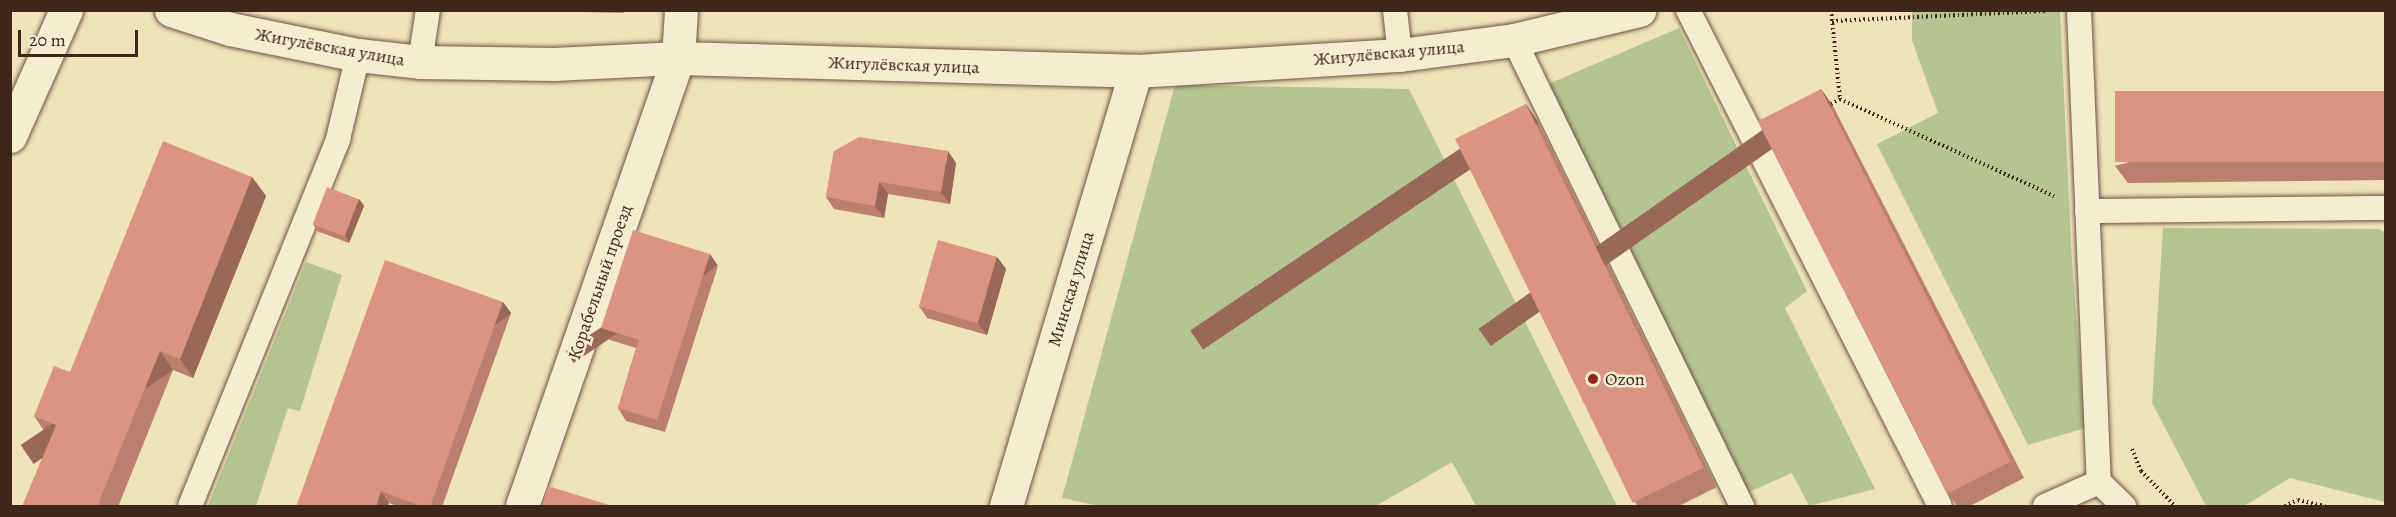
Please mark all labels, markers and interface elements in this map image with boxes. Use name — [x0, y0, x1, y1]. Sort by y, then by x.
scale bar — [21, 18, 141, 56]
street label: Жигулёвская улица — [253, 23, 407, 71]
text: 20 m — [29, 28, 66, 52]
street label: Жигулёвская улица — [1313, 36, 1465, 70]
street label: Жигулёвская улица — [828, 52, 980, 78]
street label: Корабельный проезд — [563, 202, 637, 362]
street label: Минская улица — [1043, 229, 1099, 349]
place label: Ozon — [1605, 368, 1645, 390]
marker: Ozon — [1586, 372, 1600, 386]

